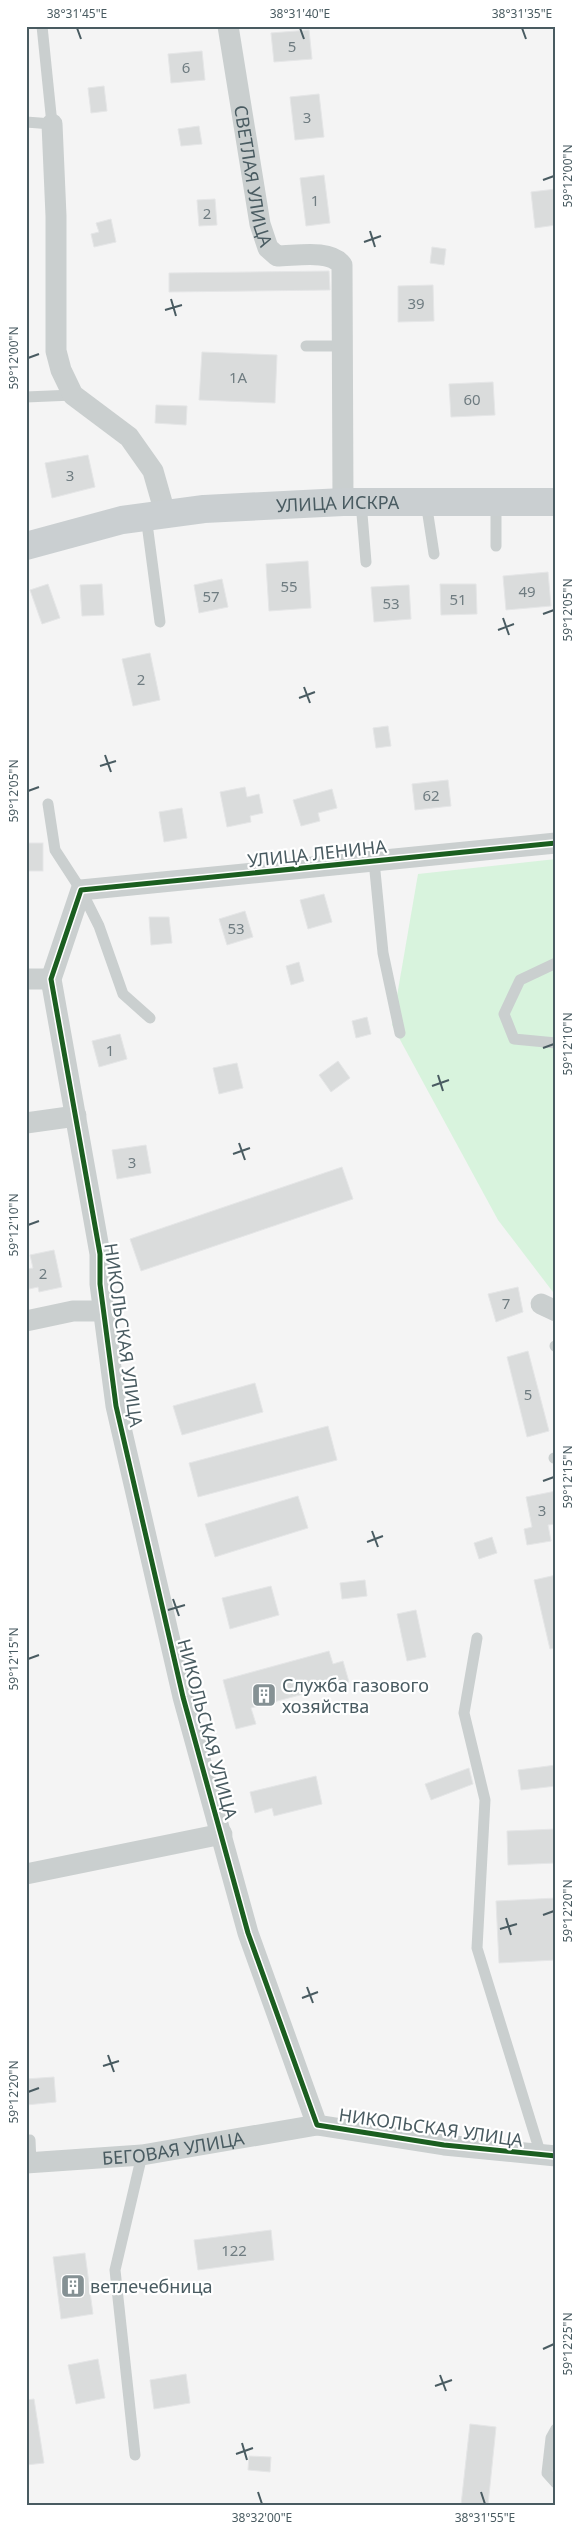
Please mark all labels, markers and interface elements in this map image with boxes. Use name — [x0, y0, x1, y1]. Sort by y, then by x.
text: 38°31'45"E — [47, 5, 107, 22]
text: 38°31'40"E — [270, 5, 330, 22]
text: 38°31'35"E — [492, 5, 552, 22]
house number: 5 — [288, 36, 296, 56]
house number: 6 — [182, 57, 190, 77]
street label: СВЕТЛАЯ УЛИЦА — [229, 103, 279, 250]
house number: 3 — [303, 107, 311, 127]
text: 59°12'00"N — [559, 144, 576, 208]
house number: 1 — [311, 190, 319, 210]
house number: 2 — [203, 203, 211, 223]
house number: 39 — [407, 293, 425, 313]
text: 59°12'00"N — [5, 326, 22, 390]
house number: 1А — [229, 367, 248, 387]
house number: 60 — [463, 389, 481, 409]
house number: 3 — [66, 465, 74, 485]
street label: УЛИЦА ИСКРА — [276, 490, 400, 517]
house number: 55 — [280, 576, 298, 596]
text: 59°12'05"N — [559, 578, 576, 642]
house number: 49 — [518, 581, 536, 601]
house number: 57 — [202, 586, 220, 606]
house number: 51 — [449, 589, 467, 609]
house number: 53 — [382, 593, 400, 613]
house number: 2 — [137, 669, 145, 689]
text: 59°12'05"N — [5, 759, 22, 823]
house number: 62 — [422, 785, 440, 805]
street label: УЛИЦА ЛЕНИНА — [246, 834, 388, 872]
house number: 53 — [227, 918, 245, 938]
text: 59°12'10"N — [559, 1012, 576, 1076]
house number: 1 — [106, 1040, 114, 1060]
house number: 3 — [128, 1152, 136, 1172]
text: 59°12'10"N — [5, 1193, 22, 1257]
street label: НИКОЛЬСКАЯ УЛИЦА — [99, 1241, 149, 1429]
house number: 2 — [39, 1263, 47, 1283]
house number: 7 — [502, 1293, 510, 1313]
house number: 5 — [524, 1384, 532, 1404]
text: 59°12'15"N — [559, 1445, 576, 1509]
house number: 3 — [538, 1500, 546, 1520]
text: 59°12'15"N — [5, 1627, 22, 1691]
street label: НИКОЛЬСКАЯ УЛИЦА — [172, 1636, 244, 1822]
place label: Служба газового хозяйства — [282, 1673, 429, 1718]
building icon: Служба газового хозяйства — [251, 1682, 277, 1708]
text: 59°12'20"N — [559, 1879, 576, 1943]
text: 59°12'20"N — [5, 2060, 22, 2124]
street label: НИКОЛЬСКАЯ УЛИЦА — [337, 2102, 525, 2152]
street label: БЕГОВАЯ УЛИЦА — [101, 2126, 246, 2170]
house number: 122 — [221, 2240, 247, 2260]
building icon: ветлечебница — [60, 2273, 86, 2299]
place label: ветлечебница — [90, 2274, 213, 2298]
text: 59°12'25"N — [559, 2312, 576, 2376]
text: 38°32'00"E — [232, 2509, 292, 2526]
text: 38°31'55"E — [455, 2509, 515, 2526]

